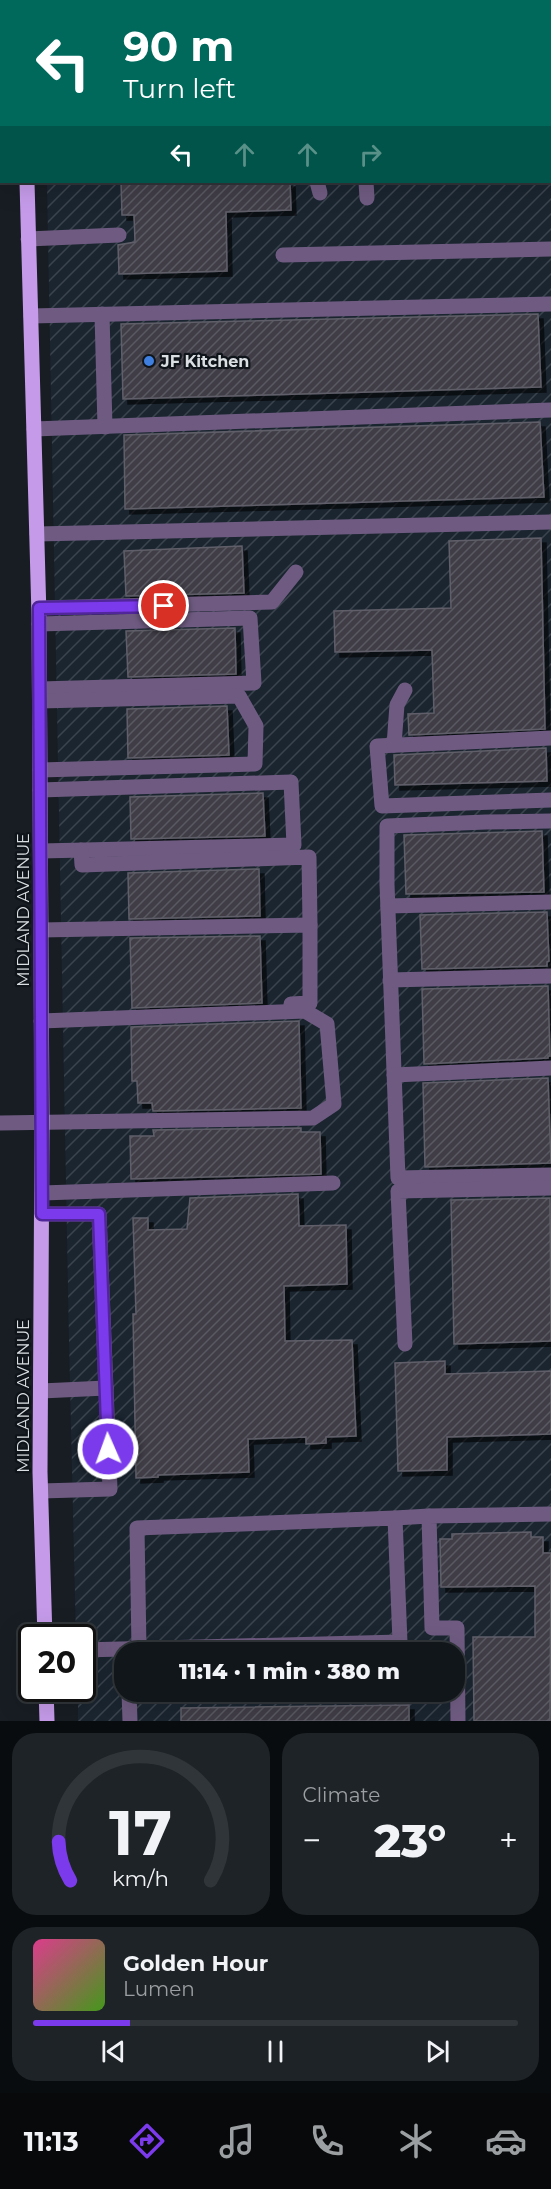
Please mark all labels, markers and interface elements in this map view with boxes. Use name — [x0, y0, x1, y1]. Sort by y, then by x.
text: 90 m — [123, 20, 234, 72]
icon: left — [24, 24, 102, 102]
text: Turn left — [123, 72, 236, 105]
icon: left — [165, 138, 198, 171]
icon: ahead — [228, 138, 261, 171]
icon: ahead — [291, 138, 324, 171]
icon: right — [354, 138, 387, 171]
place label: JF Kitchen — [160, 352, 249, 371]
marker: JF Kitchen — [142, 354, 156, 368]
pin — [138, 580, 189, 631]
icon: arrive — [147, 589, 180, 622]
street label: MIDLAND AVENUE — [14, 833, 33, 987]
street label: MIDLAND AVENUE — [14, 1319, 33, 1473]
position arrow — [76, 1417, 140, 1481]
speed limit sign: 20 — [18, 1624, 96, 1702]
text: 11:14 · 1 min · 380 m — [179, 1658, 400, 1685]
text: Climate — [303, 1783, 380, 1807]
text: 17 — [109, 1795, 172, 1871]
text: 23° — [374, 1813, 446, 1868]
text: − — [303, 1820, 321, 1860]
text: + — [499, 1820, 518, 1860]
text: km/h — [112, 1865, 169, 1891]
text: Golden Hour — [123, 1950, 268, 1977]
text: Lumen — [123, 1977, 195, 2001]
icon: previous — [97, 2035, 130, 2068]
icon: pause — [259, 2035, 292, 2068]
icon: next — [421, 2035, 454, 2068]
icon: directions — [126, 2120, 168, 2162]
icon: music — [216, 2120, 258, 2162]
icon: phone — [306, 2120, 348, 2162]
icon: climate — [395, 2120, 437, 2162]
icon: car — [485, 2120, 527, 2162]
text: 11:13 — [24, 2125, 79, 2158]

